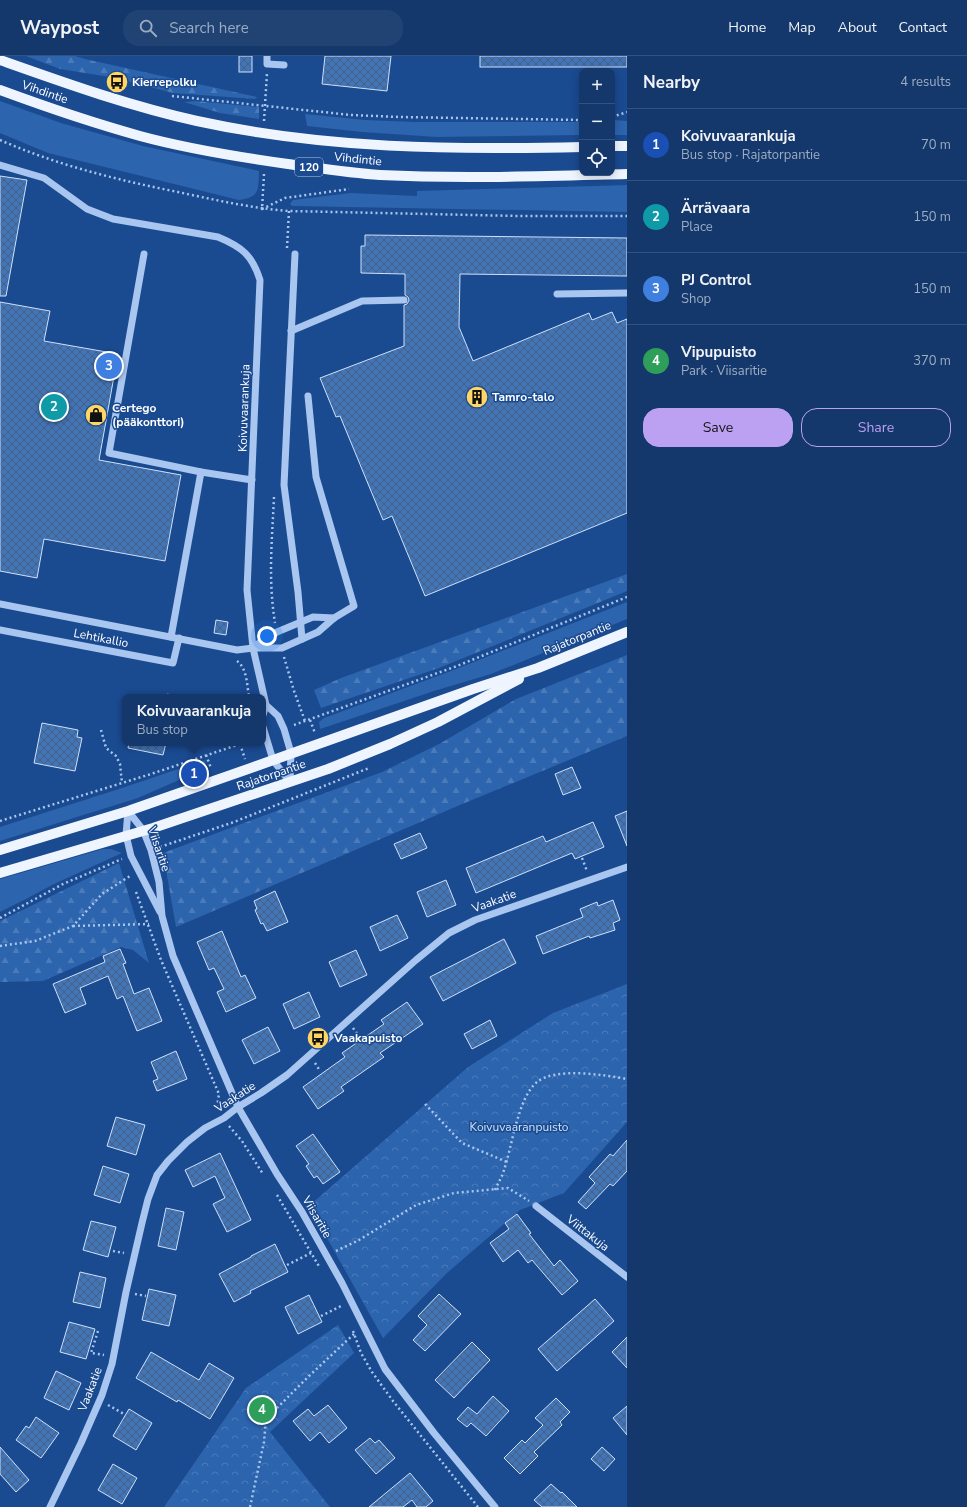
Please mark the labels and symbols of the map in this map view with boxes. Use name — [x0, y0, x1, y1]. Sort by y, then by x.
bus stop icon: Kierrepolku — [104, 69, 130, 95]
place label: Kierrepolku — [132, 74, 197, 90]
street label: Vihdintie — [19, 76, 70, 107]
street label: Vihdintie — [332, 148, 383, 169]
road number: 120 — [295, 158, 323, 176]
pin: 3 — [96, 351, 122, 381]
street label: Koivuvaarankuja — [234, 364, 254, 452]
building icon: Tamro-talo — [464, 384, 490, 410]
place label: Tamro-talo — [492, 389, 554, 405]
pin: 2 — [41, 392, 67, 422]
place label: Certego (pääkonttori) — [112, 400, 185, 430]
shop icon: Certego (pääkonttori) — [83, 402, 109, 428]
street label: Rajatorpantie — [541, 617, 613, 659]
street label: Lehtikallio — [72, 625, 130, 651]
your location — [257, 626, 277, 646]
street label: Rajatorpantie — [234, 756, 308, 794]
pin: 1 — [181, 759, 207, 789]
street label: Viisaritie — [144, 824, 174, 874]
street label: Vaakatie — [469, 886, 518, 917]
bus stop icon: Vaakapuisto — [305, 1025, 331, 1051]
place label: Vaakapuisto — [333, 1030, 402, 1046]
street label: Vaakatie — [211, 1078, 259, 1117]
park label: Koivuvaaranpuisto — [470, 1119, 569, 1135]
street label: Viisaritie — [298, 1192, 336, 1241]
street label: Viittakuja — [562, 1211, 613, 1255]
street label: Vaakatie — [74, 1365, 106, 1414]
pin: 4 — [249, 1395, 275, 1425]

